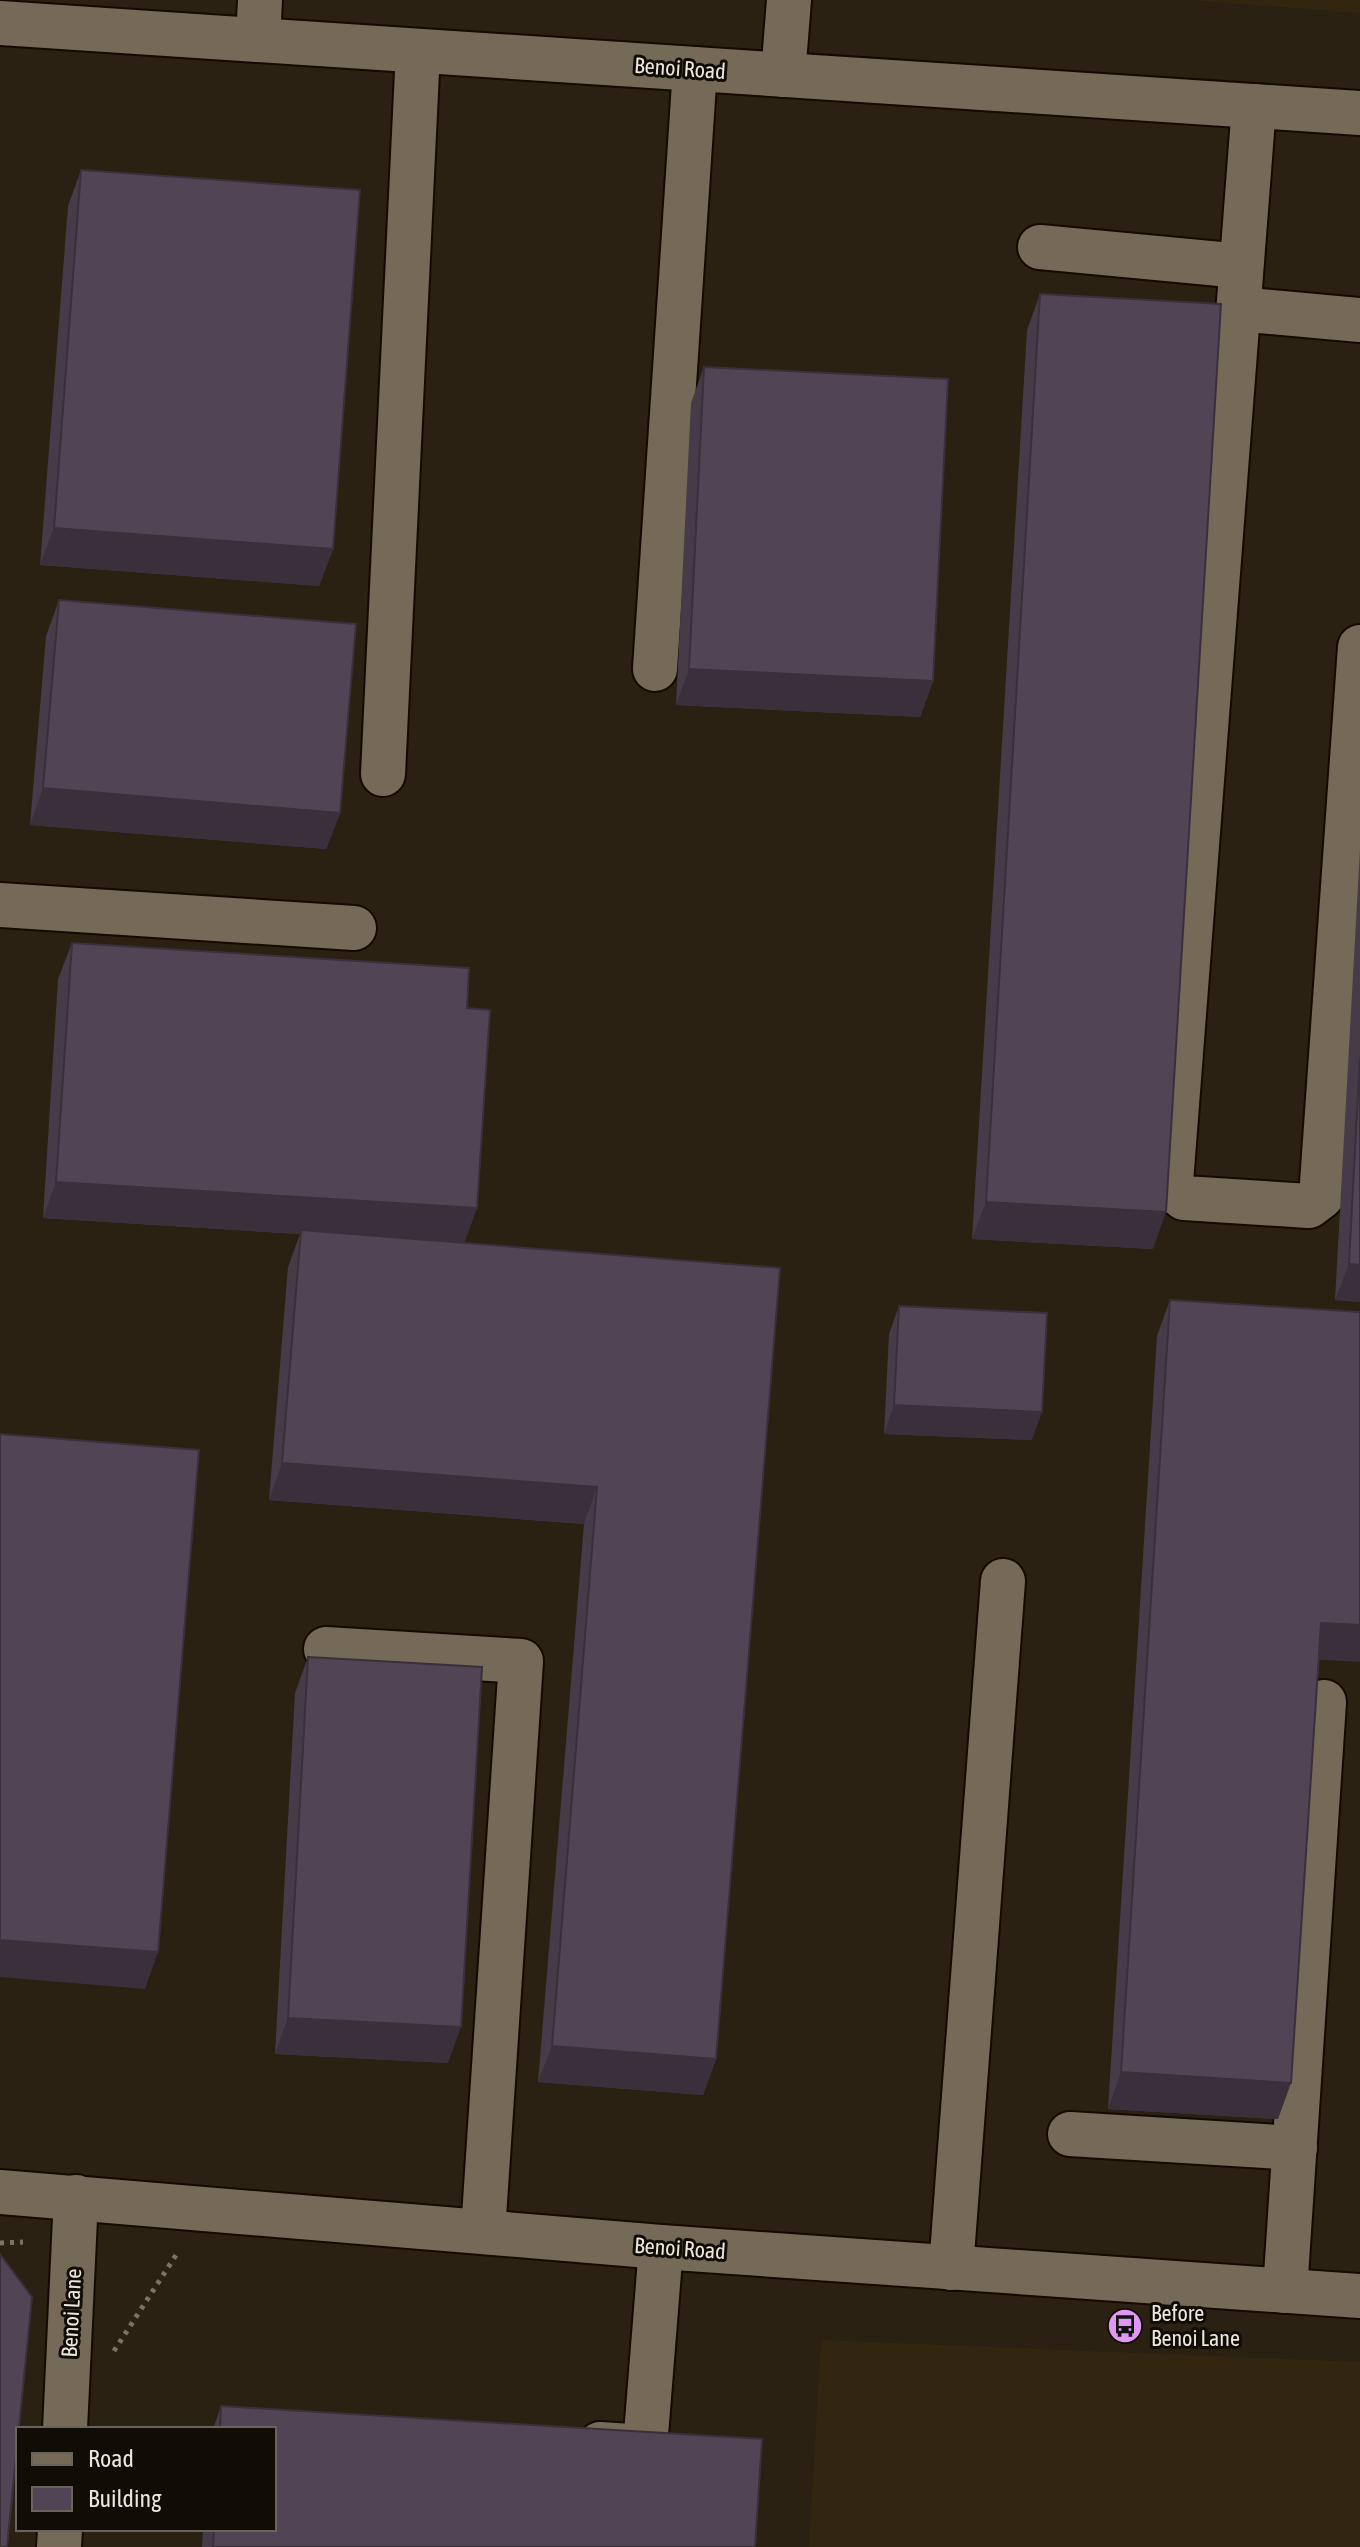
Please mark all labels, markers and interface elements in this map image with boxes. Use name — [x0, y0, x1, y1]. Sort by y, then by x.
street label: Benoi Road — [633, 52, 727, 84]
street label: Benoi Road — [633, 2232, 727, 2264]
street label: Benoi Lane — [56, 2268, 86, 2358]
place label: Before Benoi Lane — [1151, 2300, 1240, 2351]
bus stop icon: Before Benoi Lane — [1106, 2307, 1144, 2345]
legend — [16, 2427, 276, 2531]
text: Road — [88, 2445, 134, 2472]
text: Building — [88, 2485, 162, 2512]

